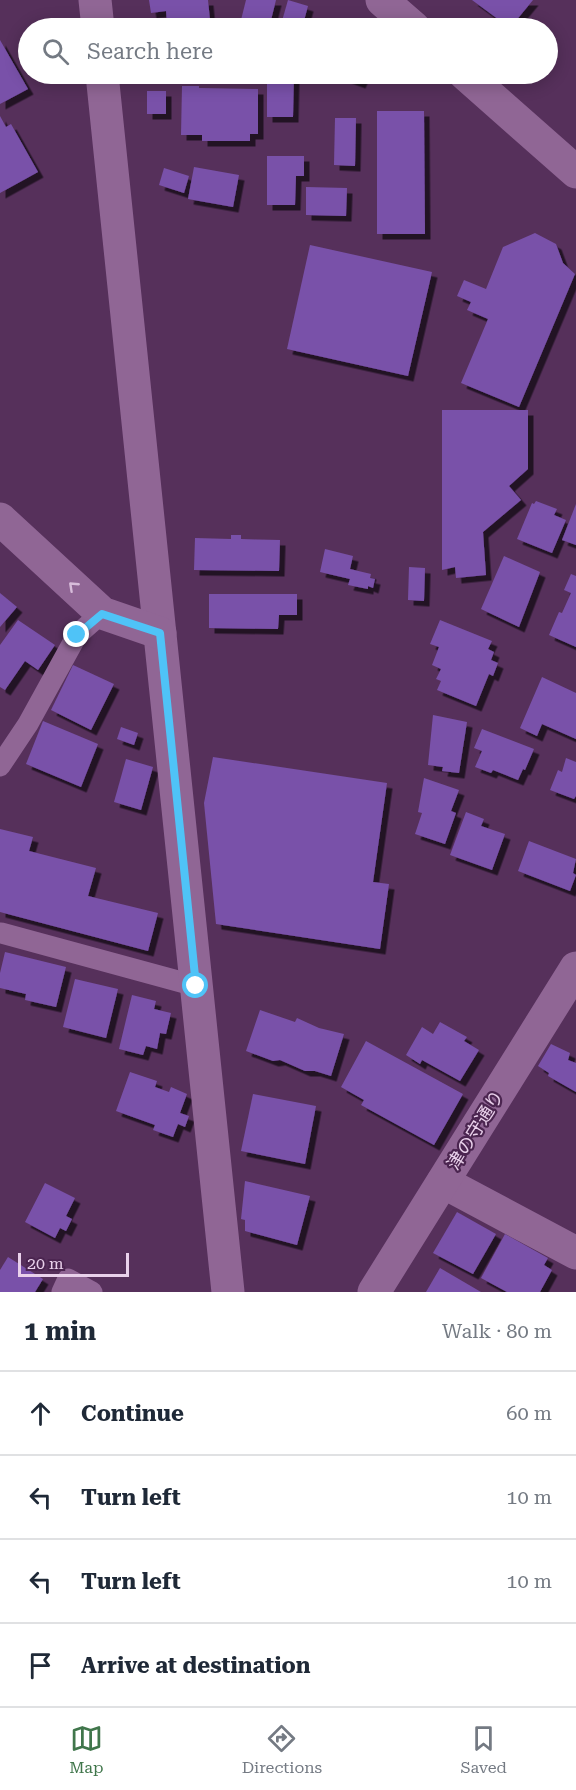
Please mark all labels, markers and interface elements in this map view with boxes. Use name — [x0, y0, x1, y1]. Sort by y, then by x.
search box — [18, 18, 558, 84]
icon: search — [39, 35, 72, 68]
text: Search here — [87, 39, 213, 64]
one-way arrow — [70, 582, 80, 593]
route end — [63, 621, 89, 647]
route start — [182, 972, 208, 998]
street label: 津の守通り — [442, 1086, 508, 1174]
scale bar — [18, 1250, 129, 1278]
text: 20 m — [27, 1254, 64, 1273]
text: 1 min — [24, 1316, 96, 1346]
text: Walk · 80 m — [442, 1319, 552, 1343]
icon: ahead — [24, 1397, 57, 1430]
text: Continue — [81, 1401, 184, 1426]
text: 60 m — [506, 1401, 552, 1425]
icon: left — [24, 1481, 57, 1514]
text: Turn left — [81, 1485, 181, 1510]
text: 10 m — [506, 1485, 552, 1509]
icon: left — [24, 1565, 57, 1598]
text: Turn left — [81, 1569, 181, 1594]
text: 10 m — [506, 1569, 552, 1593]
icon: arrive — [24, 1649, 57, 1682]
text: Arrive at destination — [81, 1653, 310, 1678]
tab: Map — [69, 1722, 103, 1777]
tab: Directions — [242, 1722, 322, 1777]
tab: Saved — [460, 1722, 507, 1777]

